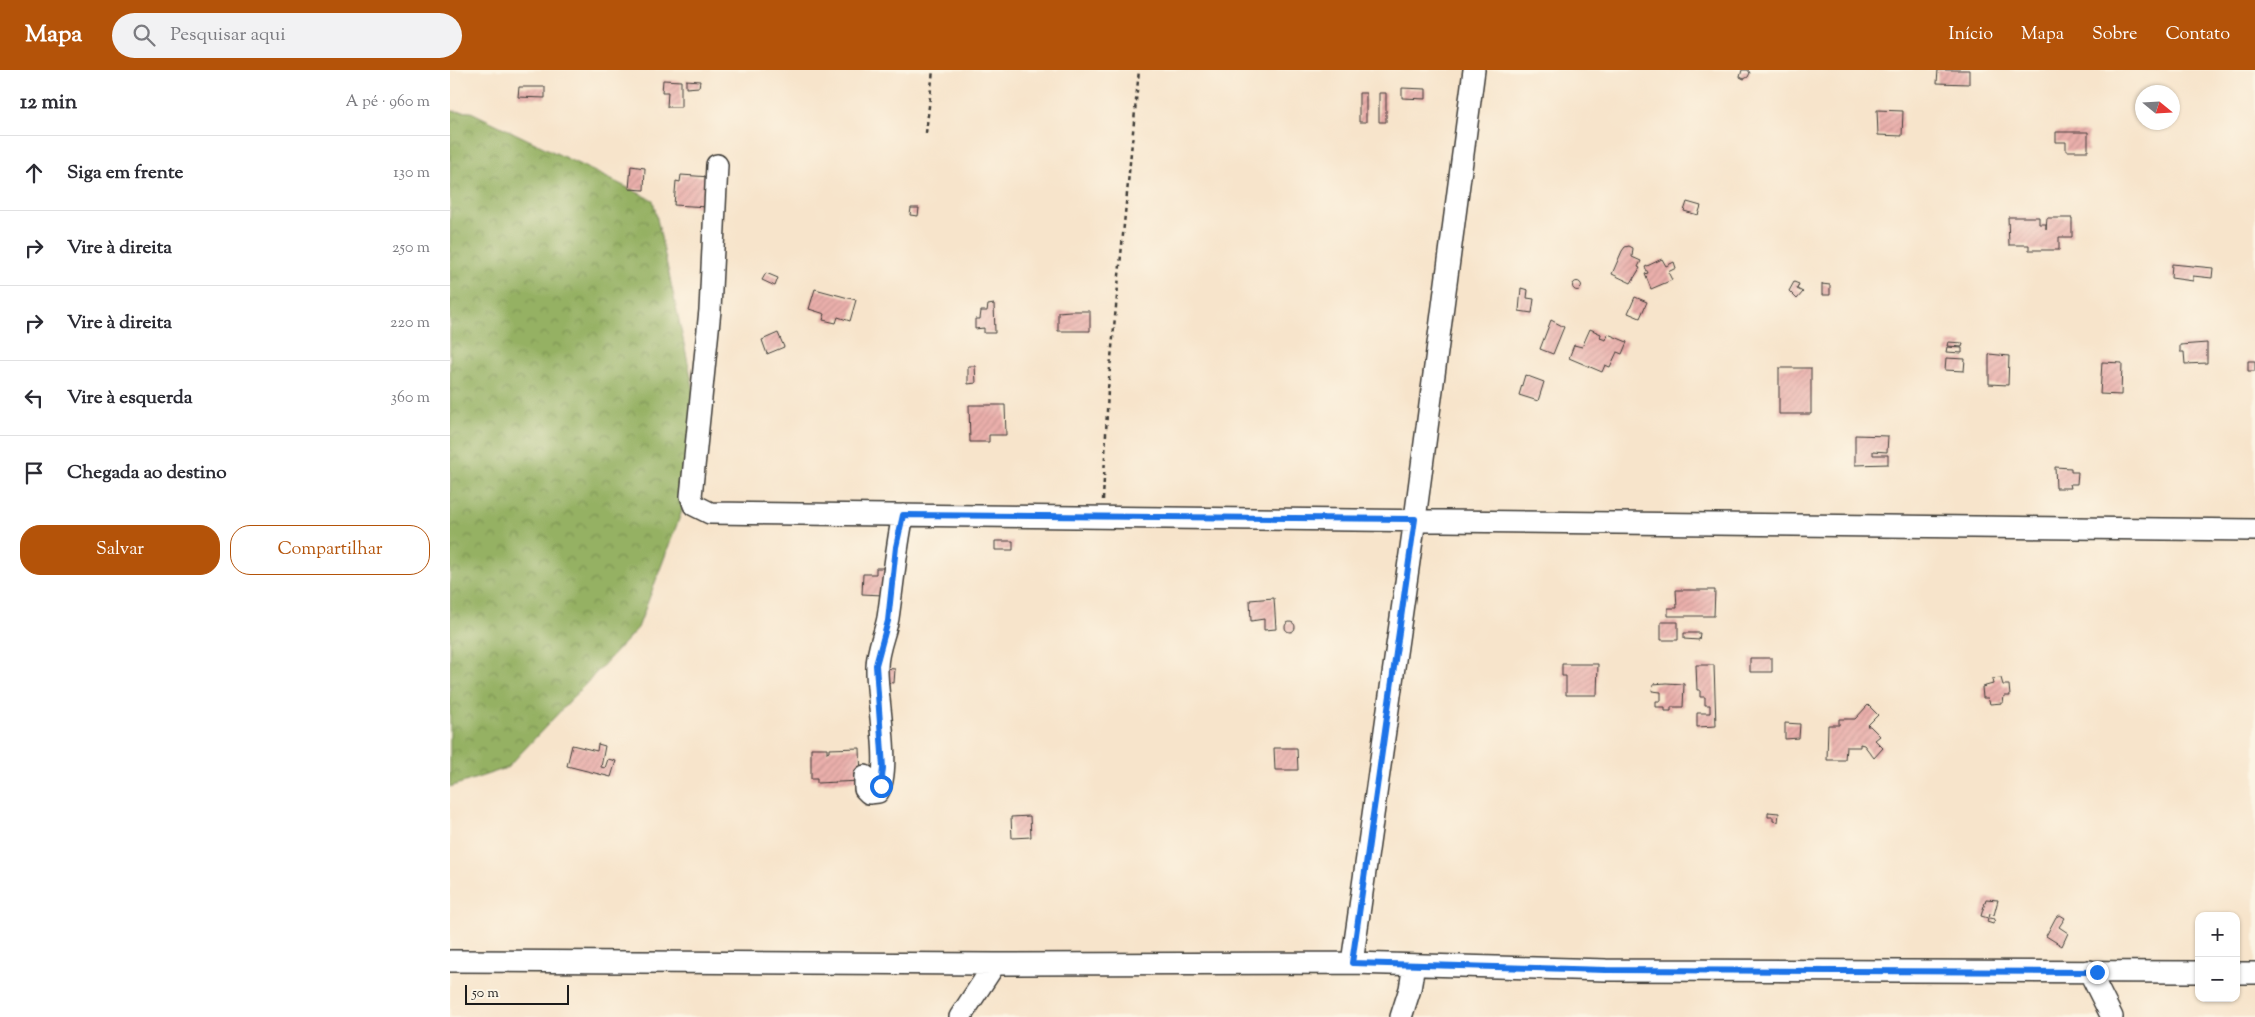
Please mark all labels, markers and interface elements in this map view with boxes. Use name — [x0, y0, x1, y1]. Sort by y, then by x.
search box — [112, 13, 462, 58]
text: Mapa — [25, 18, 82, 52]
icon: search — [130, 21, 158, 49]
text: Pesquisar aqui — [170, 22, 286, 49]
text: Início — [1948, 22, 1993, 48]
text: Mapa — [2021, 22, 2064, 48]
text: Sobre — [2092, 22, 2137, 48]
text: Contato — [2165, 22, 2230, 48]
north arrow — [2135, 85, 2180, 130]
text: 12 min — [20, 88, 77, 118]
text: A pé · 960 m — [346, 91, 430, 114]
icon: ahead — [20, 159, 48, 187]
text: Siga em frente — [67, 160, 183, 187]
text: 130 m — [393, 162, 430, 185]
icon: right — [20, 234, 48, 262]
text: Vire à direita — [67, 235, 172, 262]
text: 250 m — [392, 237, 430, 260]
icon: right — [20, 309, 48, 337]
text: Vire à direita — [67, 310, 172, 337]
text: 220 m — [390, 312, 430, 335]
icon: left — [20, 384, 48, 412]
text: Vire à esquerda — [67, 385, 193, 412]
text: 360 m — [391, 387, 430, 410]
icon: arrive — [20, 459, 48, 487]
text: Chegada ao destino — [67, 460, 227, 487]
button: Salvar — [20, 525, 220, 575]
button: Compartilhar — [230, 525, 430, 575]
route start — [870, 775, 893, 798]
map controls — [2195, 912, 2240, 1002]
button: + — [2195, 912, 2240, 957]
button: − — [2195, 957, 2240, 1002]
route end — [2086, 961, 2109, 984]
scale bar — [465, 982, 569, 1005]
text: 50 m — [472, 984, 499, 1004]

